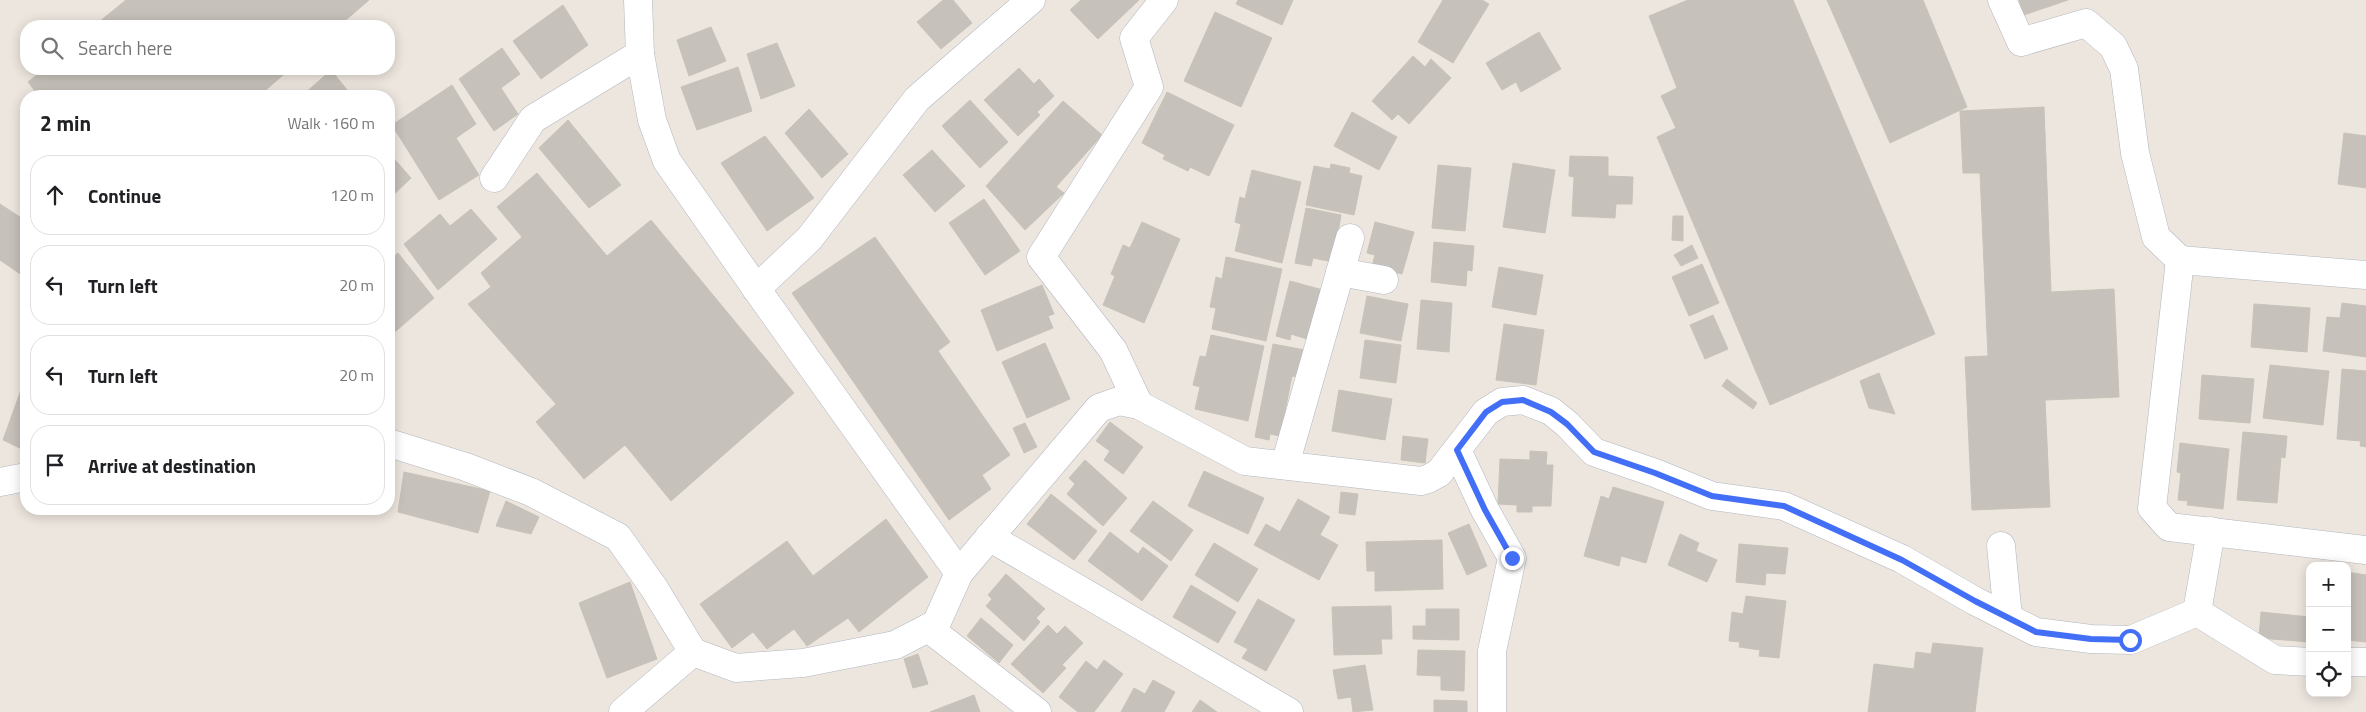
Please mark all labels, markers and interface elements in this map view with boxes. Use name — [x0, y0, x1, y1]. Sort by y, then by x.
search box — [20, 20, 395, 75]
text: Search here — [78, 33, 172, 62]
icon: search — [38, 34, 66, 62]
text: 2 min — [40, 107, 91, 139]
text: Walk · 160 m — [287, 111, 375, 135]
icon: ahead — [41, 181, 69, 209]
text: Continue — [88, 181, 161, 210]
text: 120 m — [330, 183, 374, 207]
icon: left — [41, 271, 69, 299]
text: Turn left — [88, 271, 158, 300]
text: 20 m — [339, 273, 374, 297]
icon: left — [41, 361, 69, 389]
text: Turn left — [88, 361, 158, 390]
text: 20 m — [339, 363, 374, 387]
icon: arrive — [41, 451, 69, 479]
text: Arrive at destination — [88, 451, 256, 480]
route end — [1501, 547, 1524, 570]
map controls — [2306, 562, 2351, 697]
button: + — [2306, 562, 2351, 607]
button: − — [2306, 607, 2351, 652]
route start — [2119, 629, 2142, 652]
button: locate — [2306, 652, 2351, 697]

